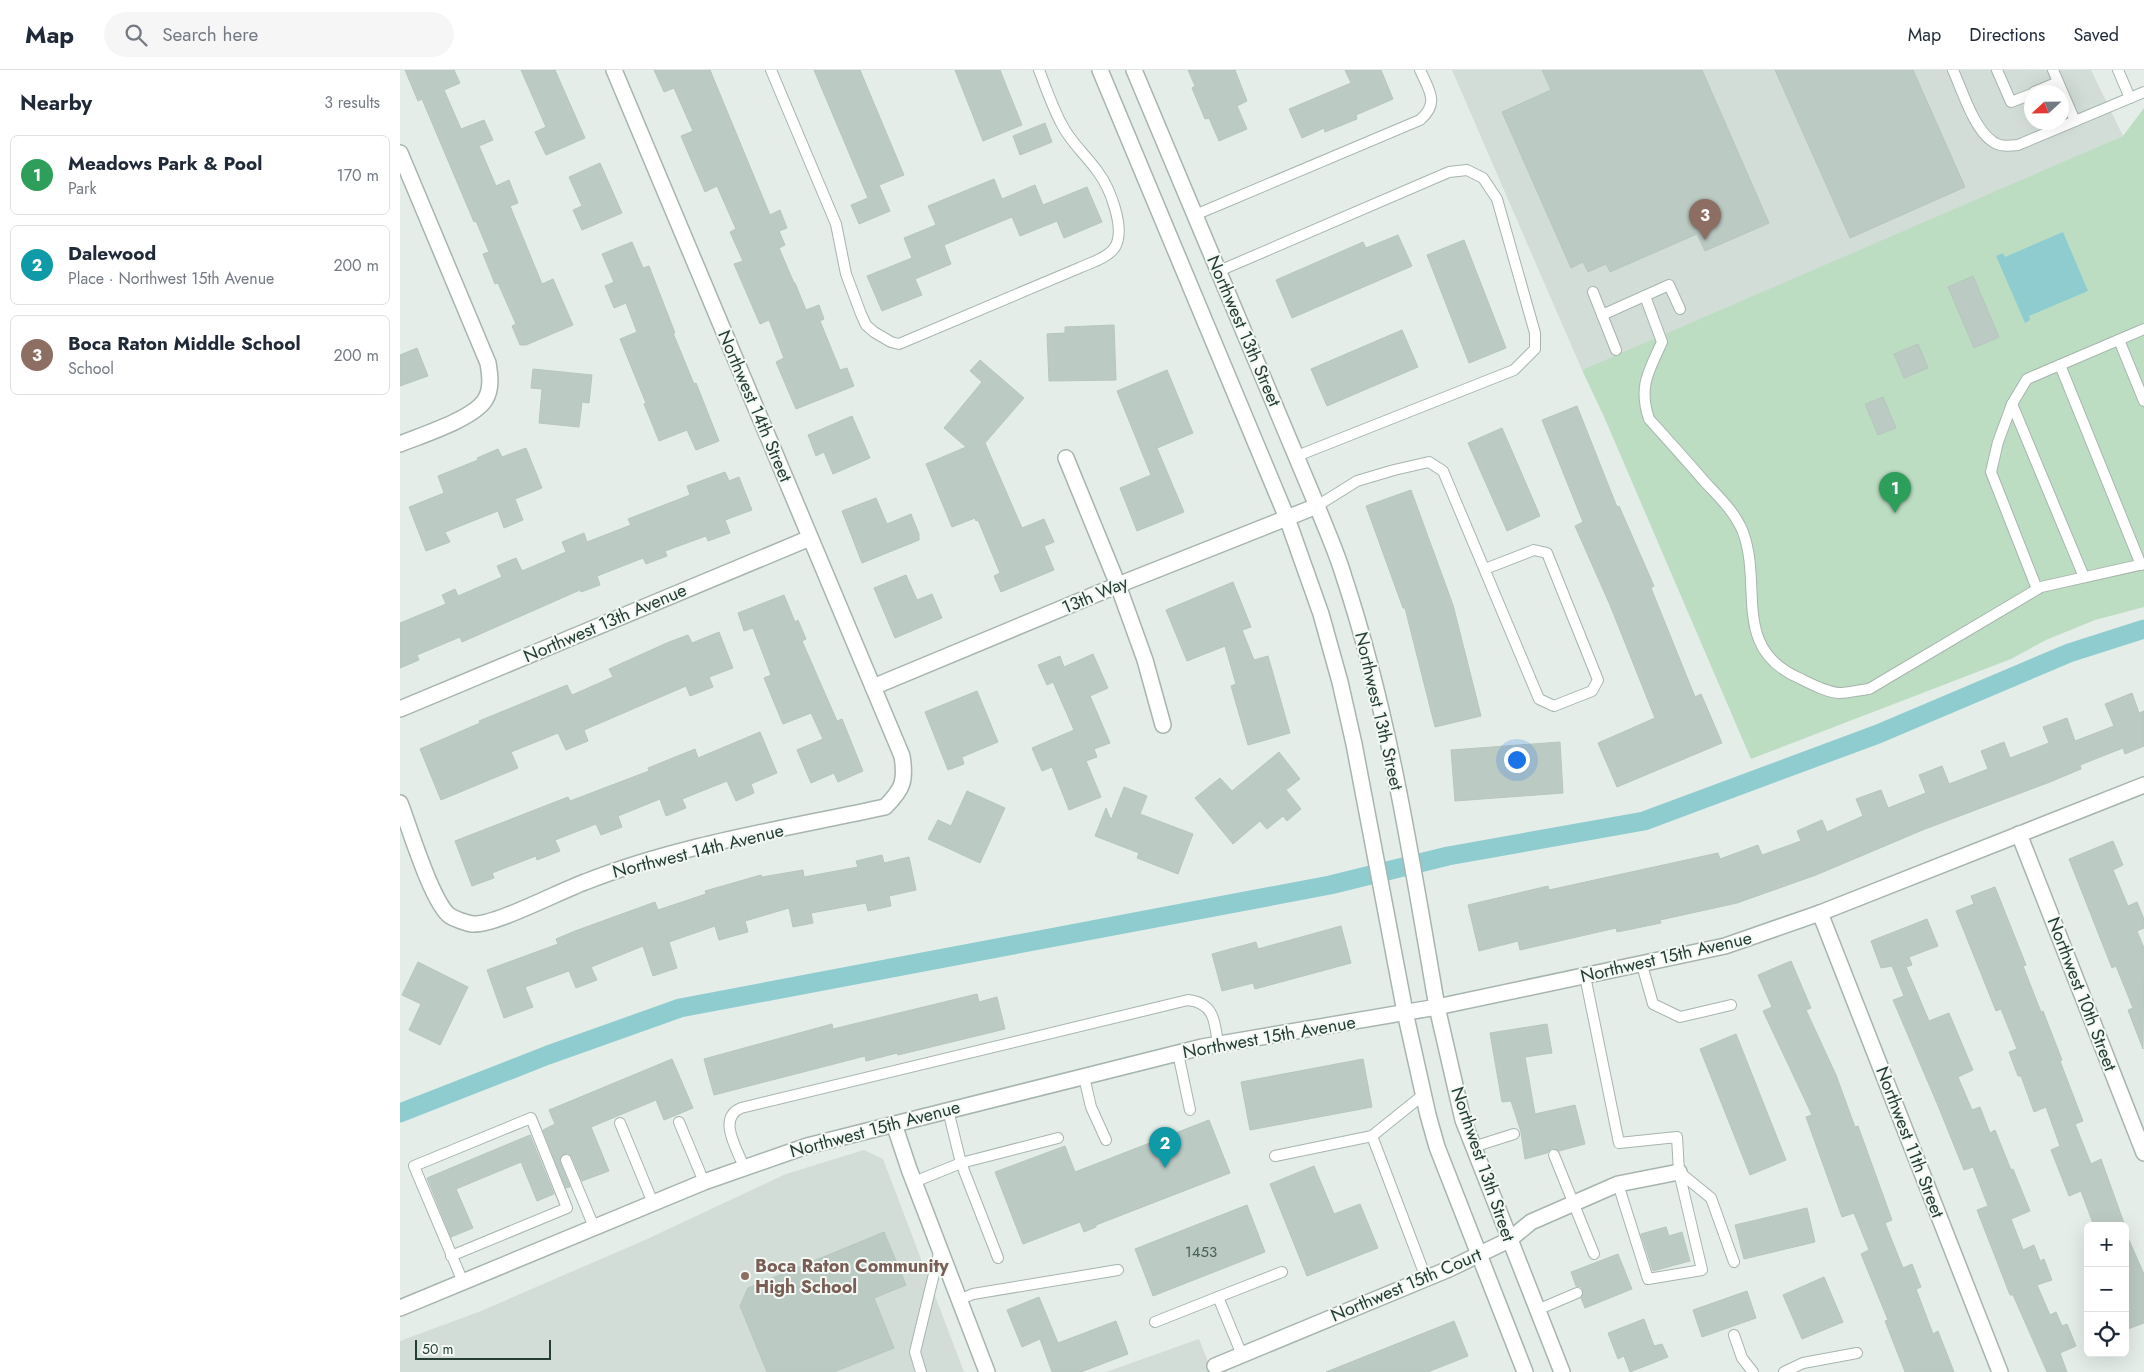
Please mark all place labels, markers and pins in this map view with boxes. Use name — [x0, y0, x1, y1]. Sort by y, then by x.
pin: 3 — [1689, 199, 1721, 240]
pin: 1 — [1879, 472, 1911, 513]
pin: 2 — [1149, 1127, 1181, 1168]
place label: Boca Raton Community High School — [755, 1253, 949, 1300]
marker: Boca Raton Community High School — [739, 1270, 751, 1282]

